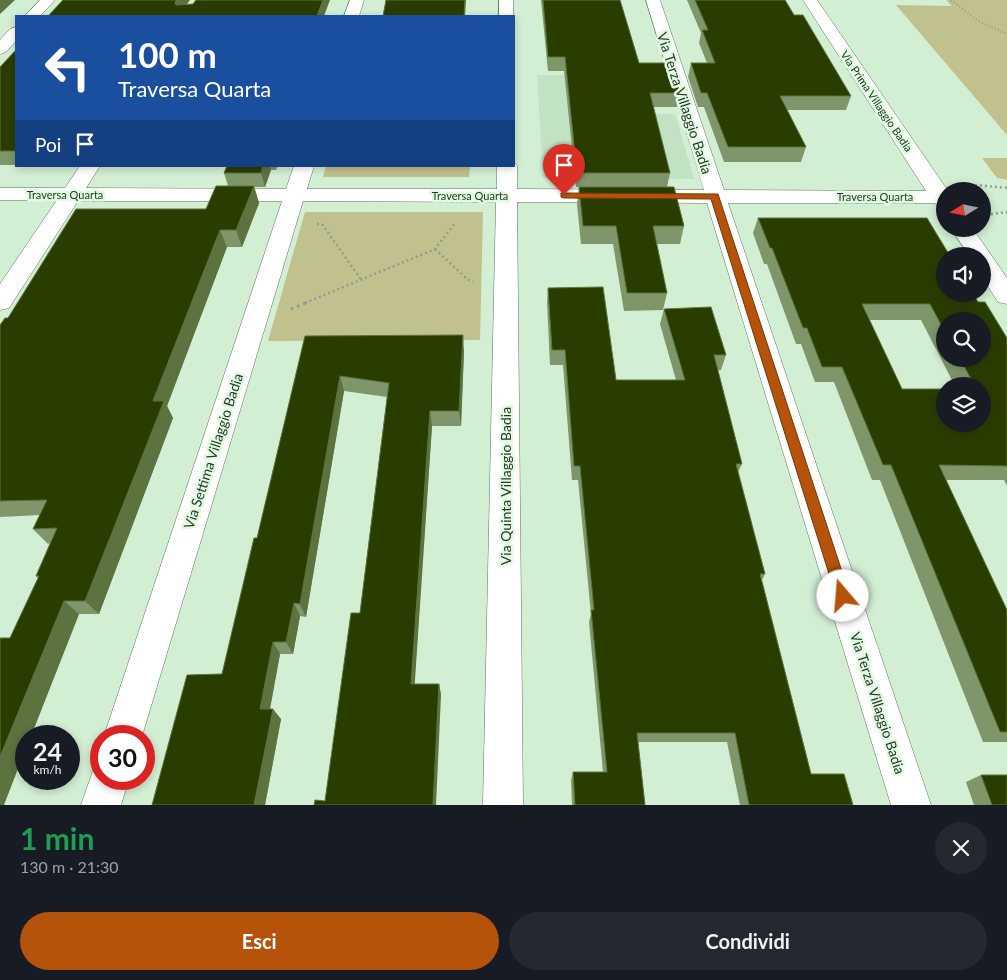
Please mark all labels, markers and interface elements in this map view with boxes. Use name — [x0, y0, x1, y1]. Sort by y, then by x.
street label: Via Terza Villaggio Badia — [654, 30, 716, 176]
text: 100 m — [118, 33, 217, 75]
icon: left — [35, 35, 100, 100]
street label: Via Prima Villaggio Badia — [838, 48, 916, 154]
text: Traversa Quarta — [118, 75, 271, 102]
icon: arrive — [71, 130, 99, 158]
text: Poi — [35, 133, 61, 156]
pin — [543, 144, 585, 195]
icon: arrive — [550, 151, 578, 179]
north arrow — [936, 182, 991, 238]
map controls — [936, 182, 991, 432]
street label: Traversa Quarta — [27, 188, 103, 201]
street label: Traversa Quarta — [432, 189, 508, 202]
street label: Traversa Quarta — [837, 190, 913, 203]
button: sound — [936, 247, 991, 302]
button: search — [936, 312, 991, 367]
street label: Via Settima Villaggio Badia — [180, 371, 246, 531]
button: layers — [936, 377, 991, 432]
street label: Via Quinta Villaggio Badia — [497, 407, 514, 565]
position arrow — [816, 569, 868, 621]
street label: Via Terza Villaggio Badia — [847, 630, 909, 776]
speed limit sign: 30 — [90, 725, 155, 790]
text: 24 — [33, 736, 62, 766]
text: km/h — [33, 762, 62, 777]
text: 1 min — [20, 820, 94, 856]
button: close — [935, 822, 987, 874]
text: 130 m · 21:30 — [20, 857, 119, 876]
button: Esci — [20, 912, 499, 970]
button: Condividi — [509, 912, 987, 970]

